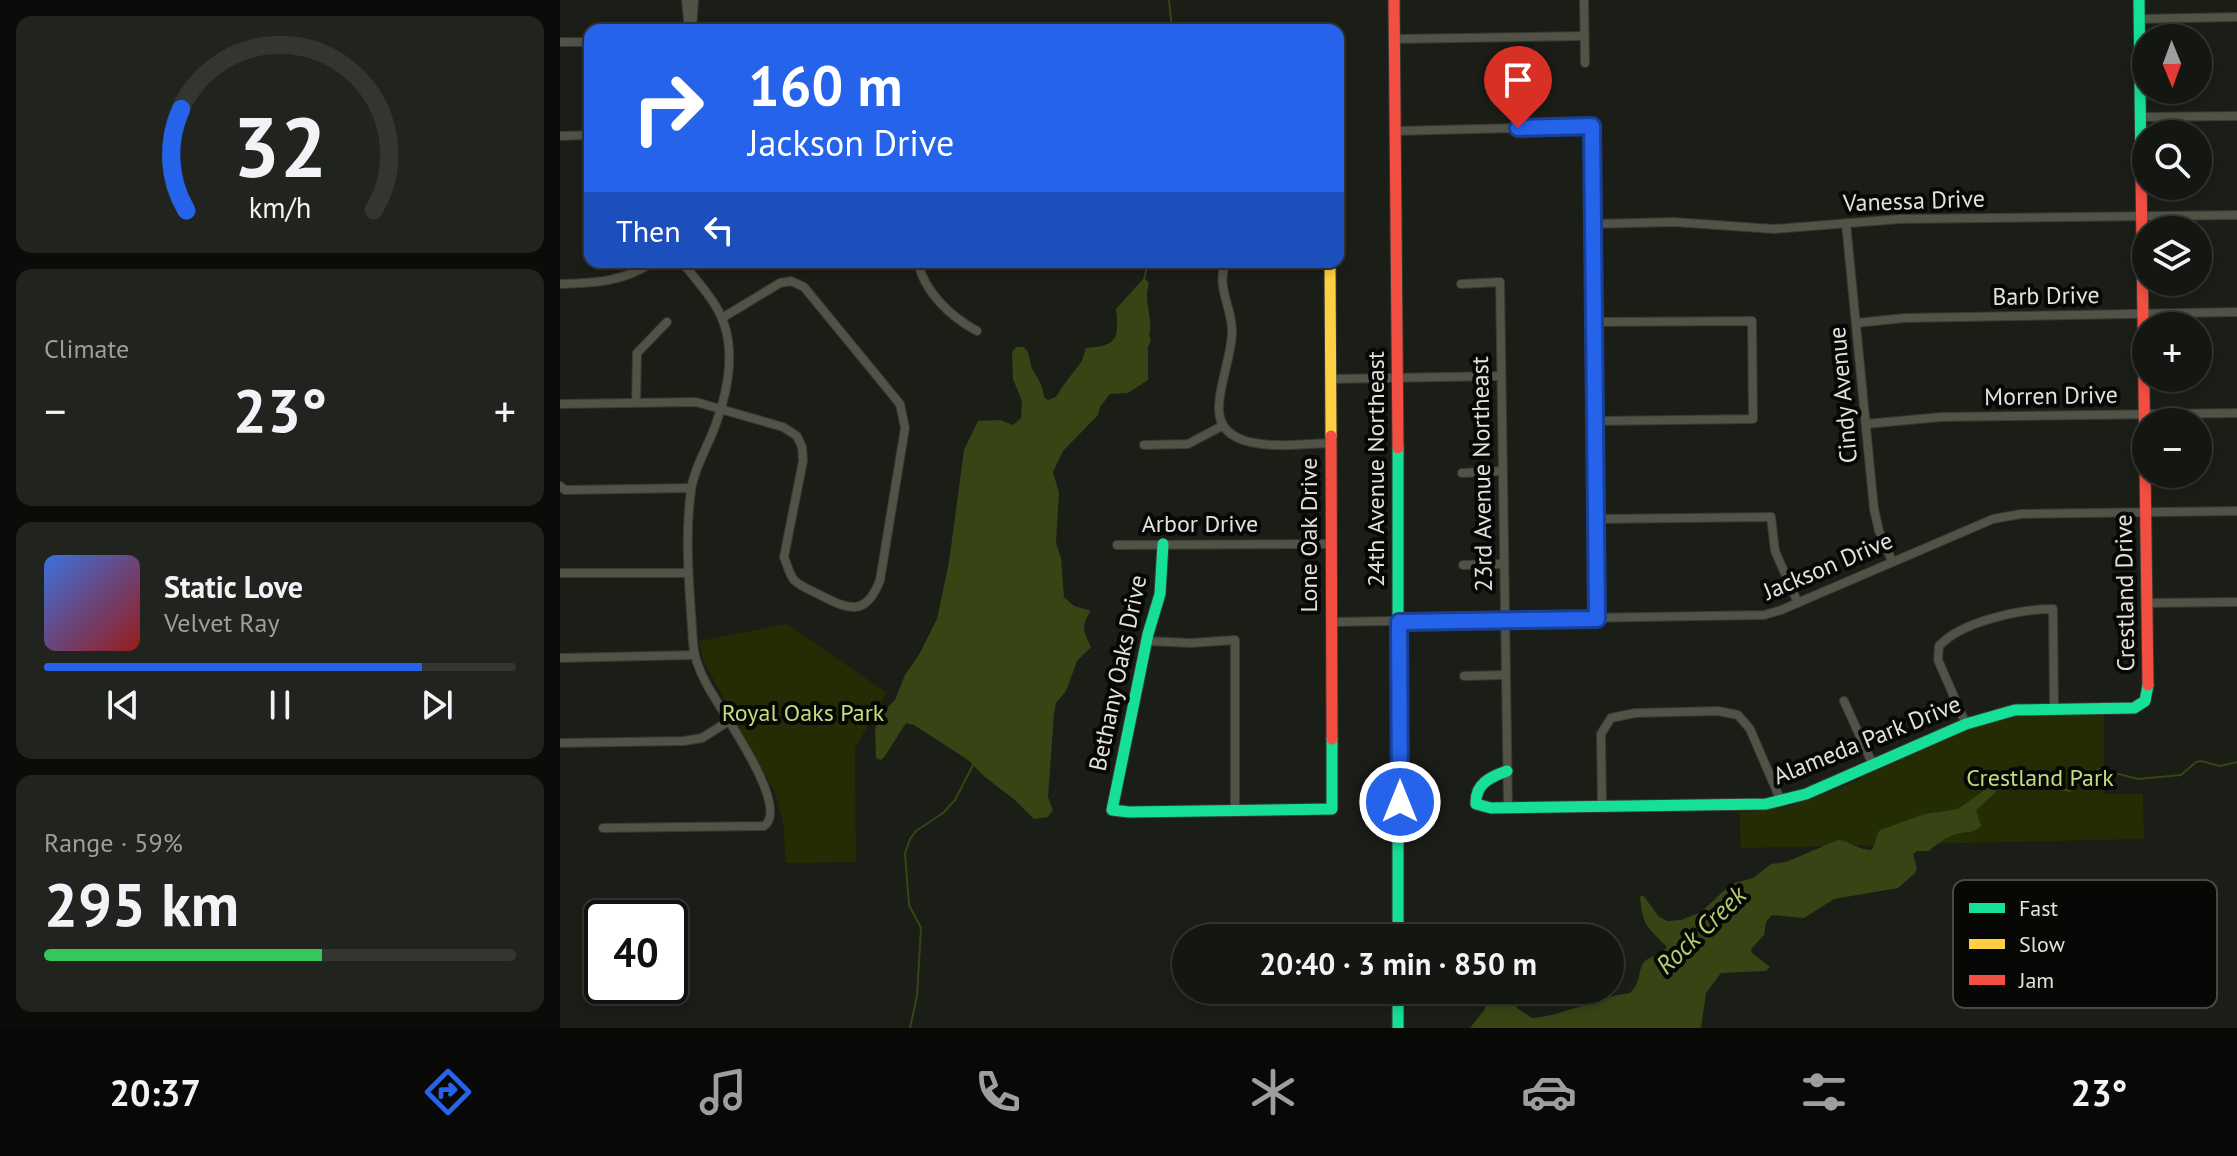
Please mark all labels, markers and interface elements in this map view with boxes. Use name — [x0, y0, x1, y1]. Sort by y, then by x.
north arrow — [2132, 24, 2212, 104]
map controls — [2132, 24, 2212, 488]
pin — [1484, 46, 1552, 128]
text: 160 m — [748, 49, 903, 121]
icon: right — [616, 56, 720, 160]
icon: arrive — [1496, 58, 1540, 102]
text: 32 — [233, 91, 327, 199]
text: Jackson Drive — [748, 119, 954, 166]
button: search — [2132, 120, 2212, 200]
street label: Vanessa Drive — [1842, 183, 1985, 219]
text: km/h — [249, 189, 311, 226]
icon: left — [697, 208, 741, 252]
text: Then — [616, 211, 681, 250]
button: layers — [2132, 216, 2212, 296]
street label: Barb Drive — [1992, 279, 2100, 312]
button: + — [2132, 312, 2212, 392]
street label: Cindy Avenue — [1821, 325, 1864, 465]
text: Climate — [44, 332, 129, 365]
street label: 24th Avenue Northeast — [1360, 351, 1391, 587]
street label: 23rd Avenue Northeast — [1464, 356, 1499, 592]
text: 23° — [233, 371, 327, 449]
street label: Morren Drive — [1984, 379, 2118, 412]
text: − — [44, 382, 66, 439]
text: + — [494, 382, 516, 439]
button: − — [2132, 408, 2212, 488]
street label: Lone Oak Drive — [1293, 458, 1324, 612]
street label: Arbor Drive — [1142, 508, 1258, 539]
street label: Crestland Drive — [2108, 514, 2141, 672]
street label: Jackson Drive — [1758, 524, 1897, 607]
text: Static Love — [164, 567, 303, 606]
street label: Bethany Oaks Drive — [1082, 572, 1153, 774]
text: Velvet Ray — [164, 606, 280, 639]
icon: previous — [101, 683, 145, 727]
icon: pause — [258, 683, 302, 727]
icon: next — [415, 683, 459, 727]
street label: Alameda Park Drive — [1769, 688, 1965, 791]
park label: Royal Oaks Park — [722, 697, 885, 728]
position arrow — [1358, 760, 1442, 844]
park label: Crestland Park — [1966, 762, 2114, 793]
text: Range · 59% — [44, 826, 183, 859]
text: 295 km — [44, 865, 239, 943]
water label: Rock Creek — [1649, 878, 1754, 981]
legend — [1953, 880, 2217, 1008]
text: Fast — [2019, 894, 2059, 922]
speed limit sign: 40 — [584, 900, 688, 1004]
text: Slow — [2019, 930, 2065, 958]
text: 20:40 · 3 min · 850 m — [1259, 944, 1537, 983]
text: Jam — [2018, 966, 2054, 994]
icon: directions — [420, 1064, 476, 1120]
icon: music — [695, 1064, 751, 1120]
icon: phone — [970, 1064, 1026, 1120]
icon: climate — [1245, 1064, 1301, 1120]
icon: car — [1521, 1064, 1577, 1120]
icon: filters — [1796, 1064, 1852, 1120]
text: 20:37 — [110, 1069, 201, 1116]
text: 23° — [2071, 1069, 2127, 1116]

